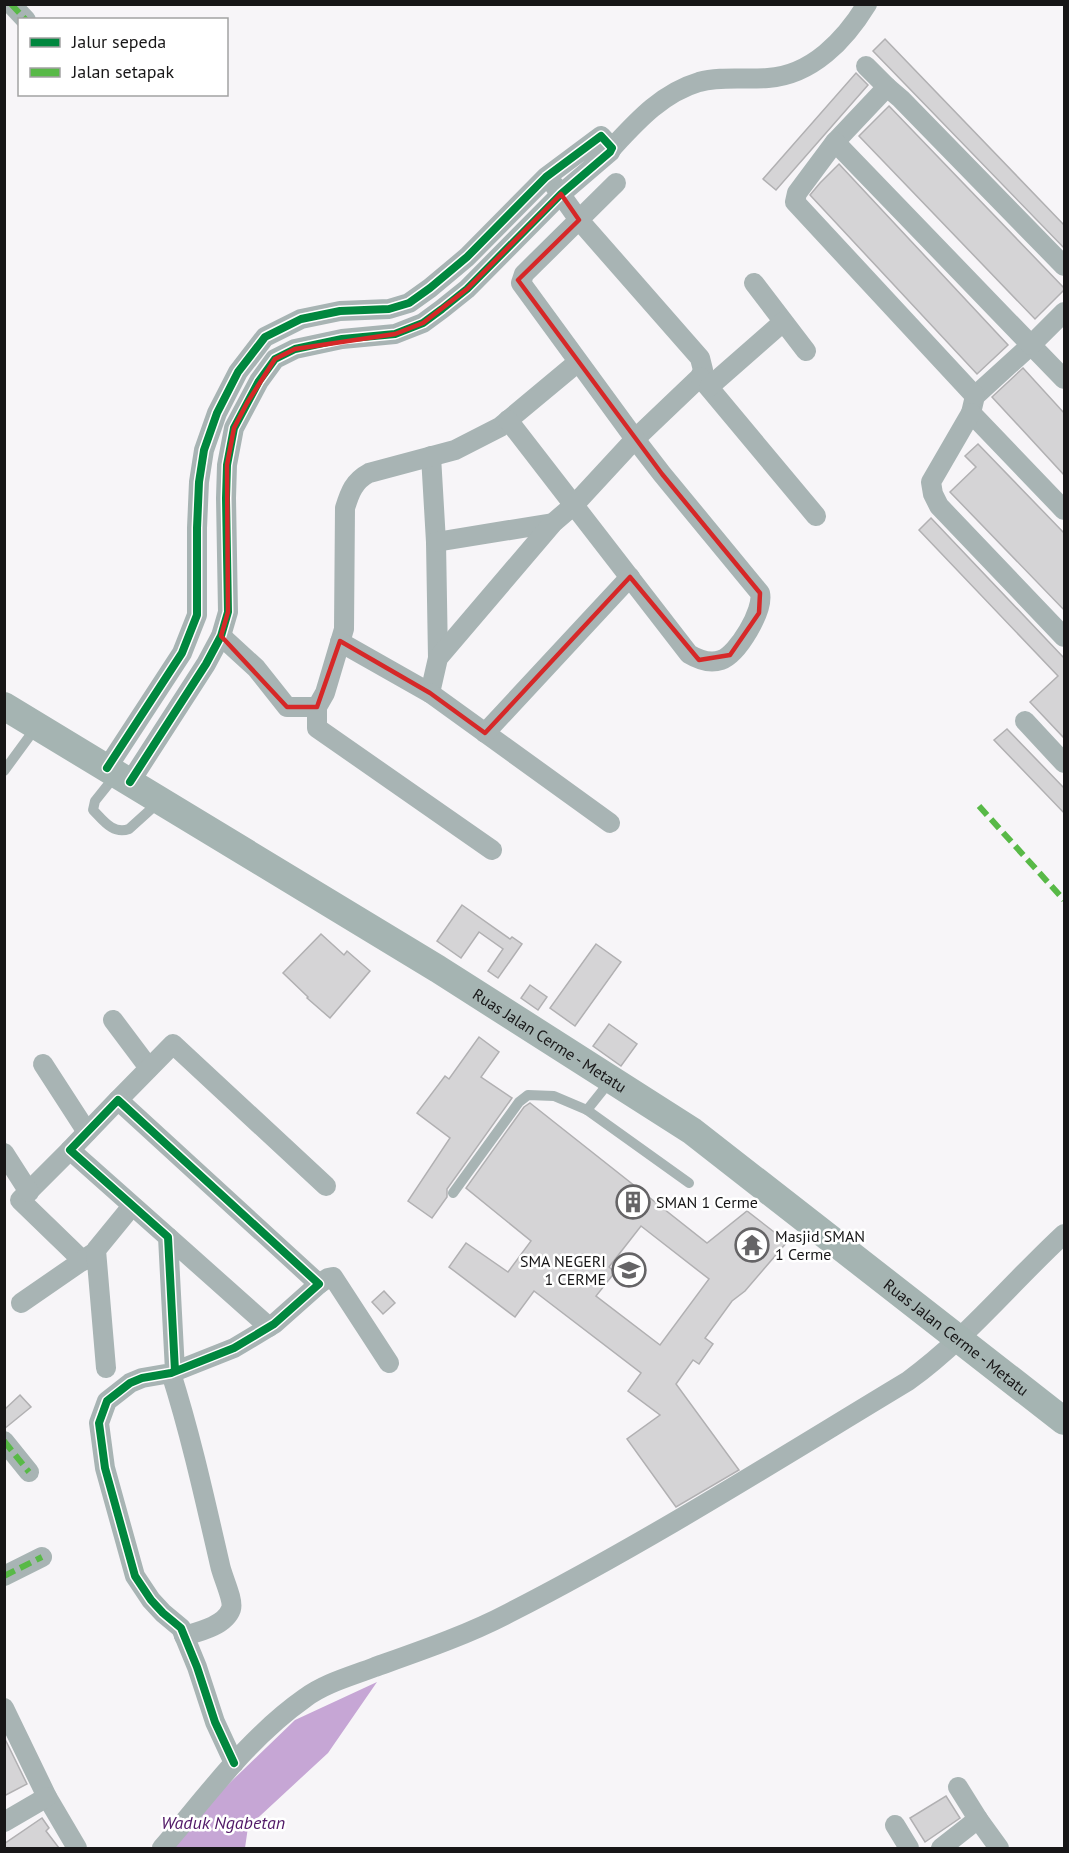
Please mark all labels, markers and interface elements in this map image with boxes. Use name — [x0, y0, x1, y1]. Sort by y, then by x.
legend — [18, 18, 228, 96]
text: Jalur sepeda — [71, 30, 166, 53]
text: Jalan setapak — [71, 60, 174, 83]
street label: Ruas Jalan Cerme - Metatu — [469, 984, 630, 1097]
building icon: SMAN 1 Cerme — [615, 1184, 651, 1220]
place label: SMAN 1 Cerme — [656, 1192, 758, 1212]
place label: Masjid SMAN 1 Cerme — [775, 1226, 865, 1264]
temple icon: Masjid SMAN 1 Cerme — [734, 1227, 770, 1263]
place label: SMA NEGERI 1 CERME — [520, 1251, 606, 1289]
school or university icon: SMA NEGERI 1 CERME — [611, 1252, 647, 1288]
street label: Ruas Jalan Cerme - Metatu — [880, 1274, 1033, 1400]
water label: Waduk Ngabetan — [161, 1811, 285, 1834]

